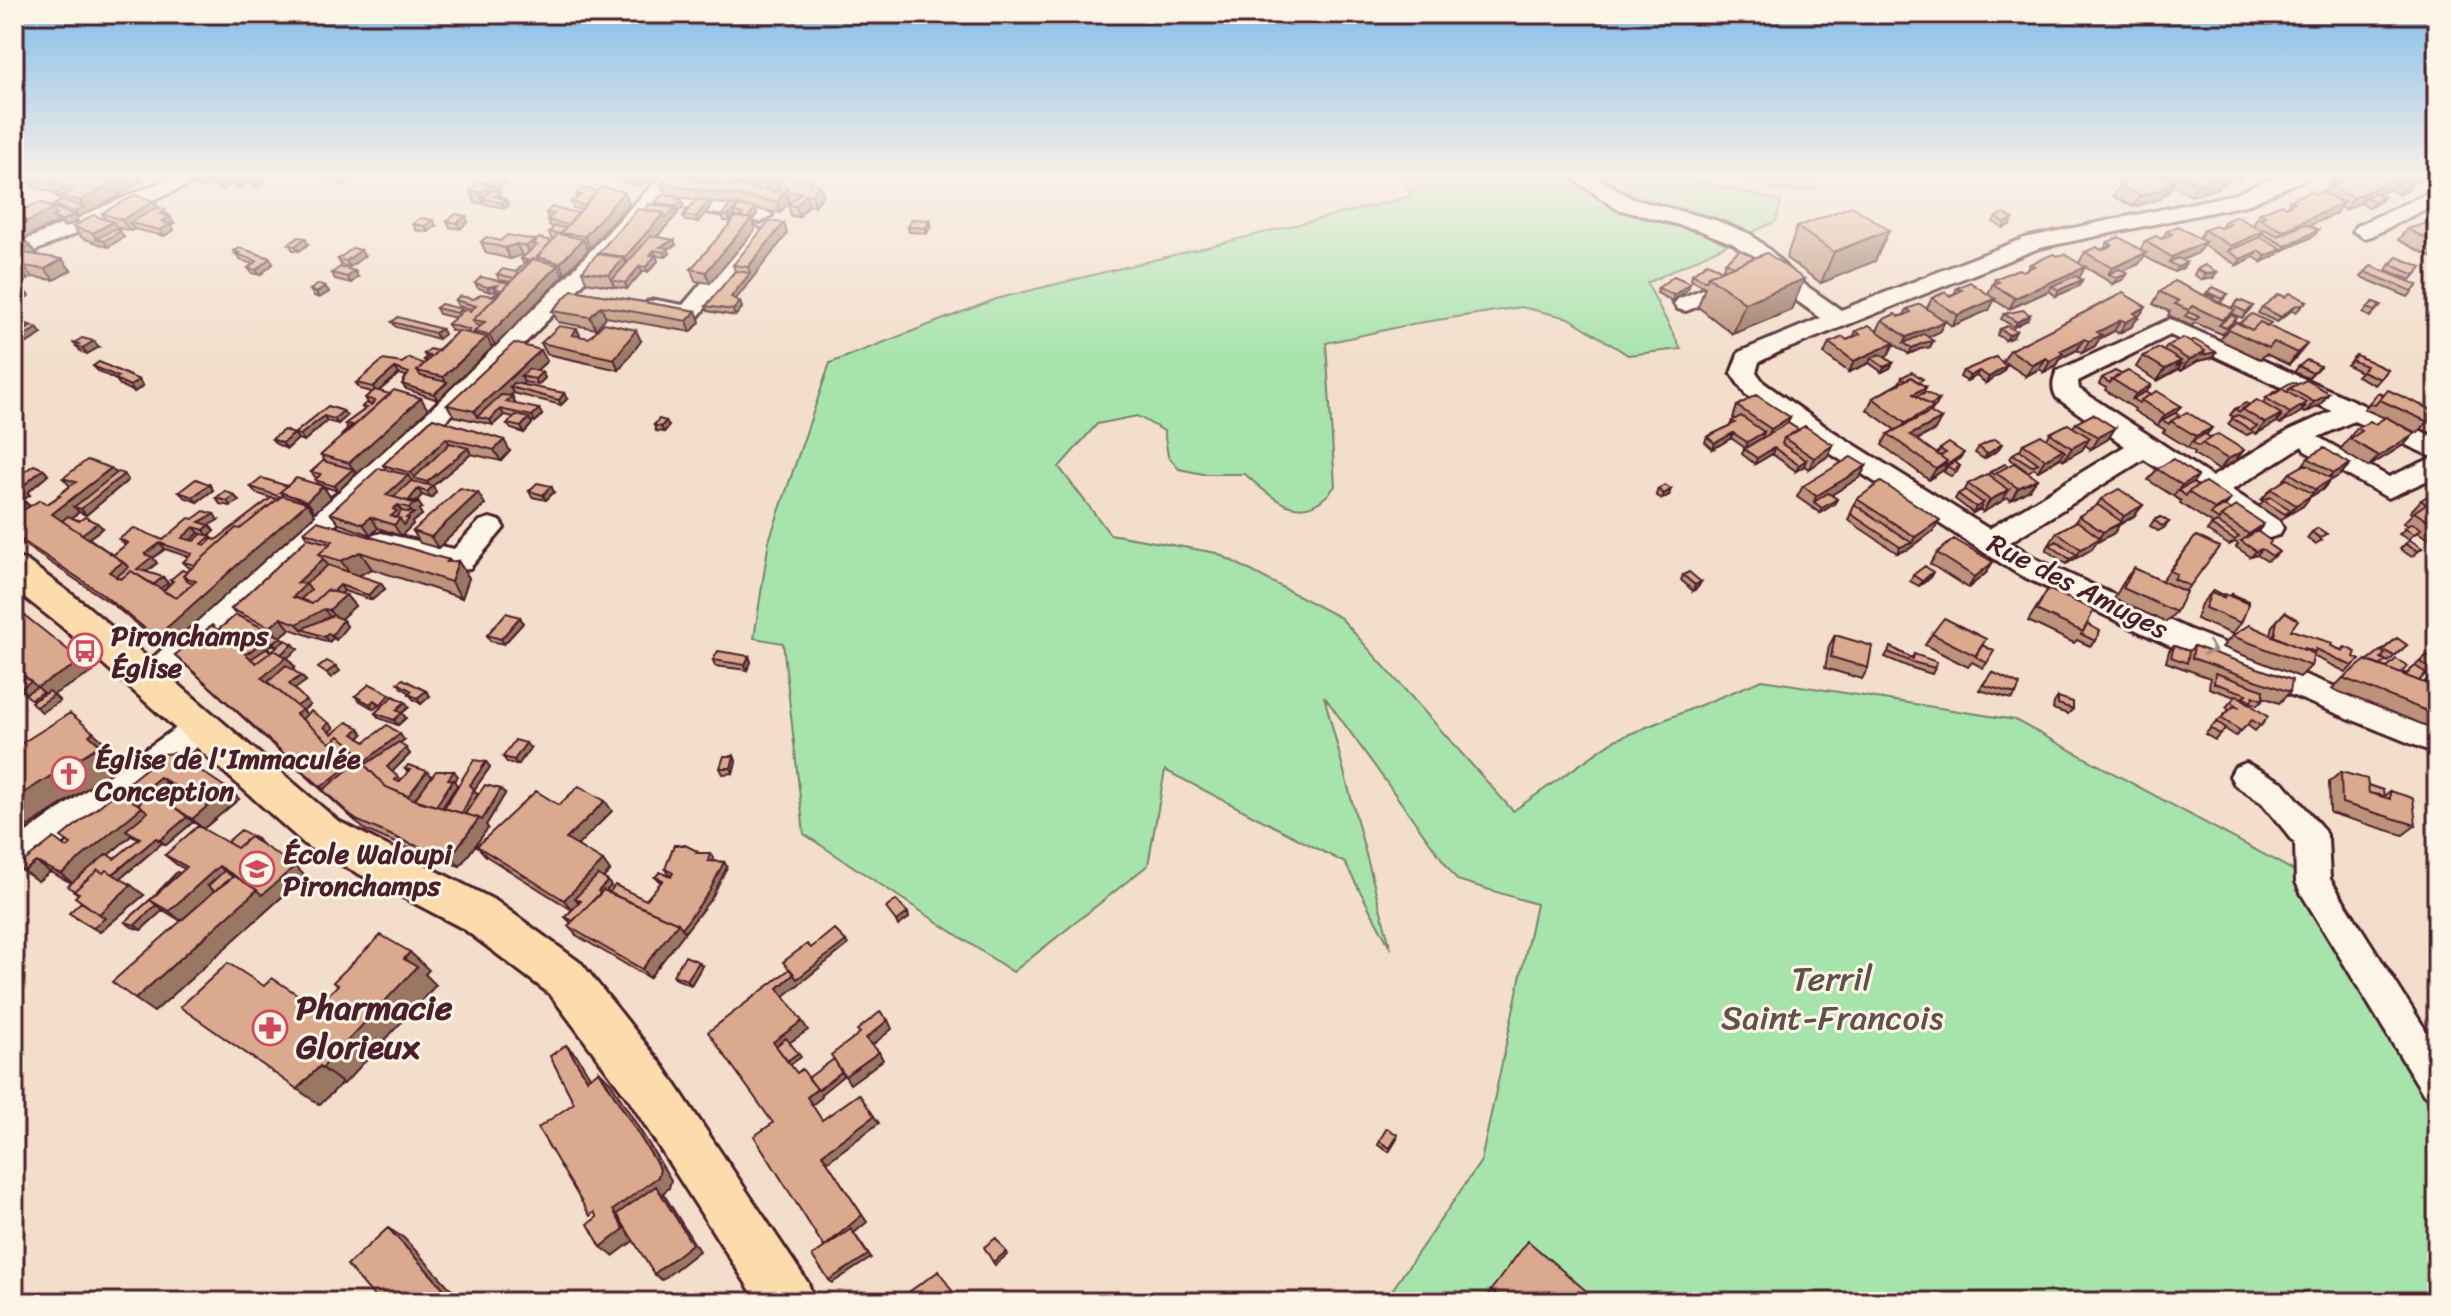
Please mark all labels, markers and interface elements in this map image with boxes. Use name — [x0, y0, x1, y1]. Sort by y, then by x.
street label: Rue des Amuges — [1978, 519, 2178, 653]
place label: Pironchamps Église — [111, 611, 270, 692]
bus stop icon: Pironchamps Église — [66, 632, 104, 670]
one-way arrow — [2202, 639, 2216, 656]
place label: Église de l'Immaculée Conception — [94, 734, 361, 815]
church icon: Église de l'Immaculée Conception — [50, 755, 88, 793]
place label: École Waloupi Pironchamps — [283, 829, 453, 910]
school or university icon: École Waloupi Pironchamps — [238, 850, 276, 888]
park label: Terril Saint-Francois — [1721, 949, 1943, 1048]
place label: Pharmacie Glorieux — [296, 978, 453, 1077]
pharmacy icon: Pharmacie Glorieux — [251, 1009, 289, 1047]

